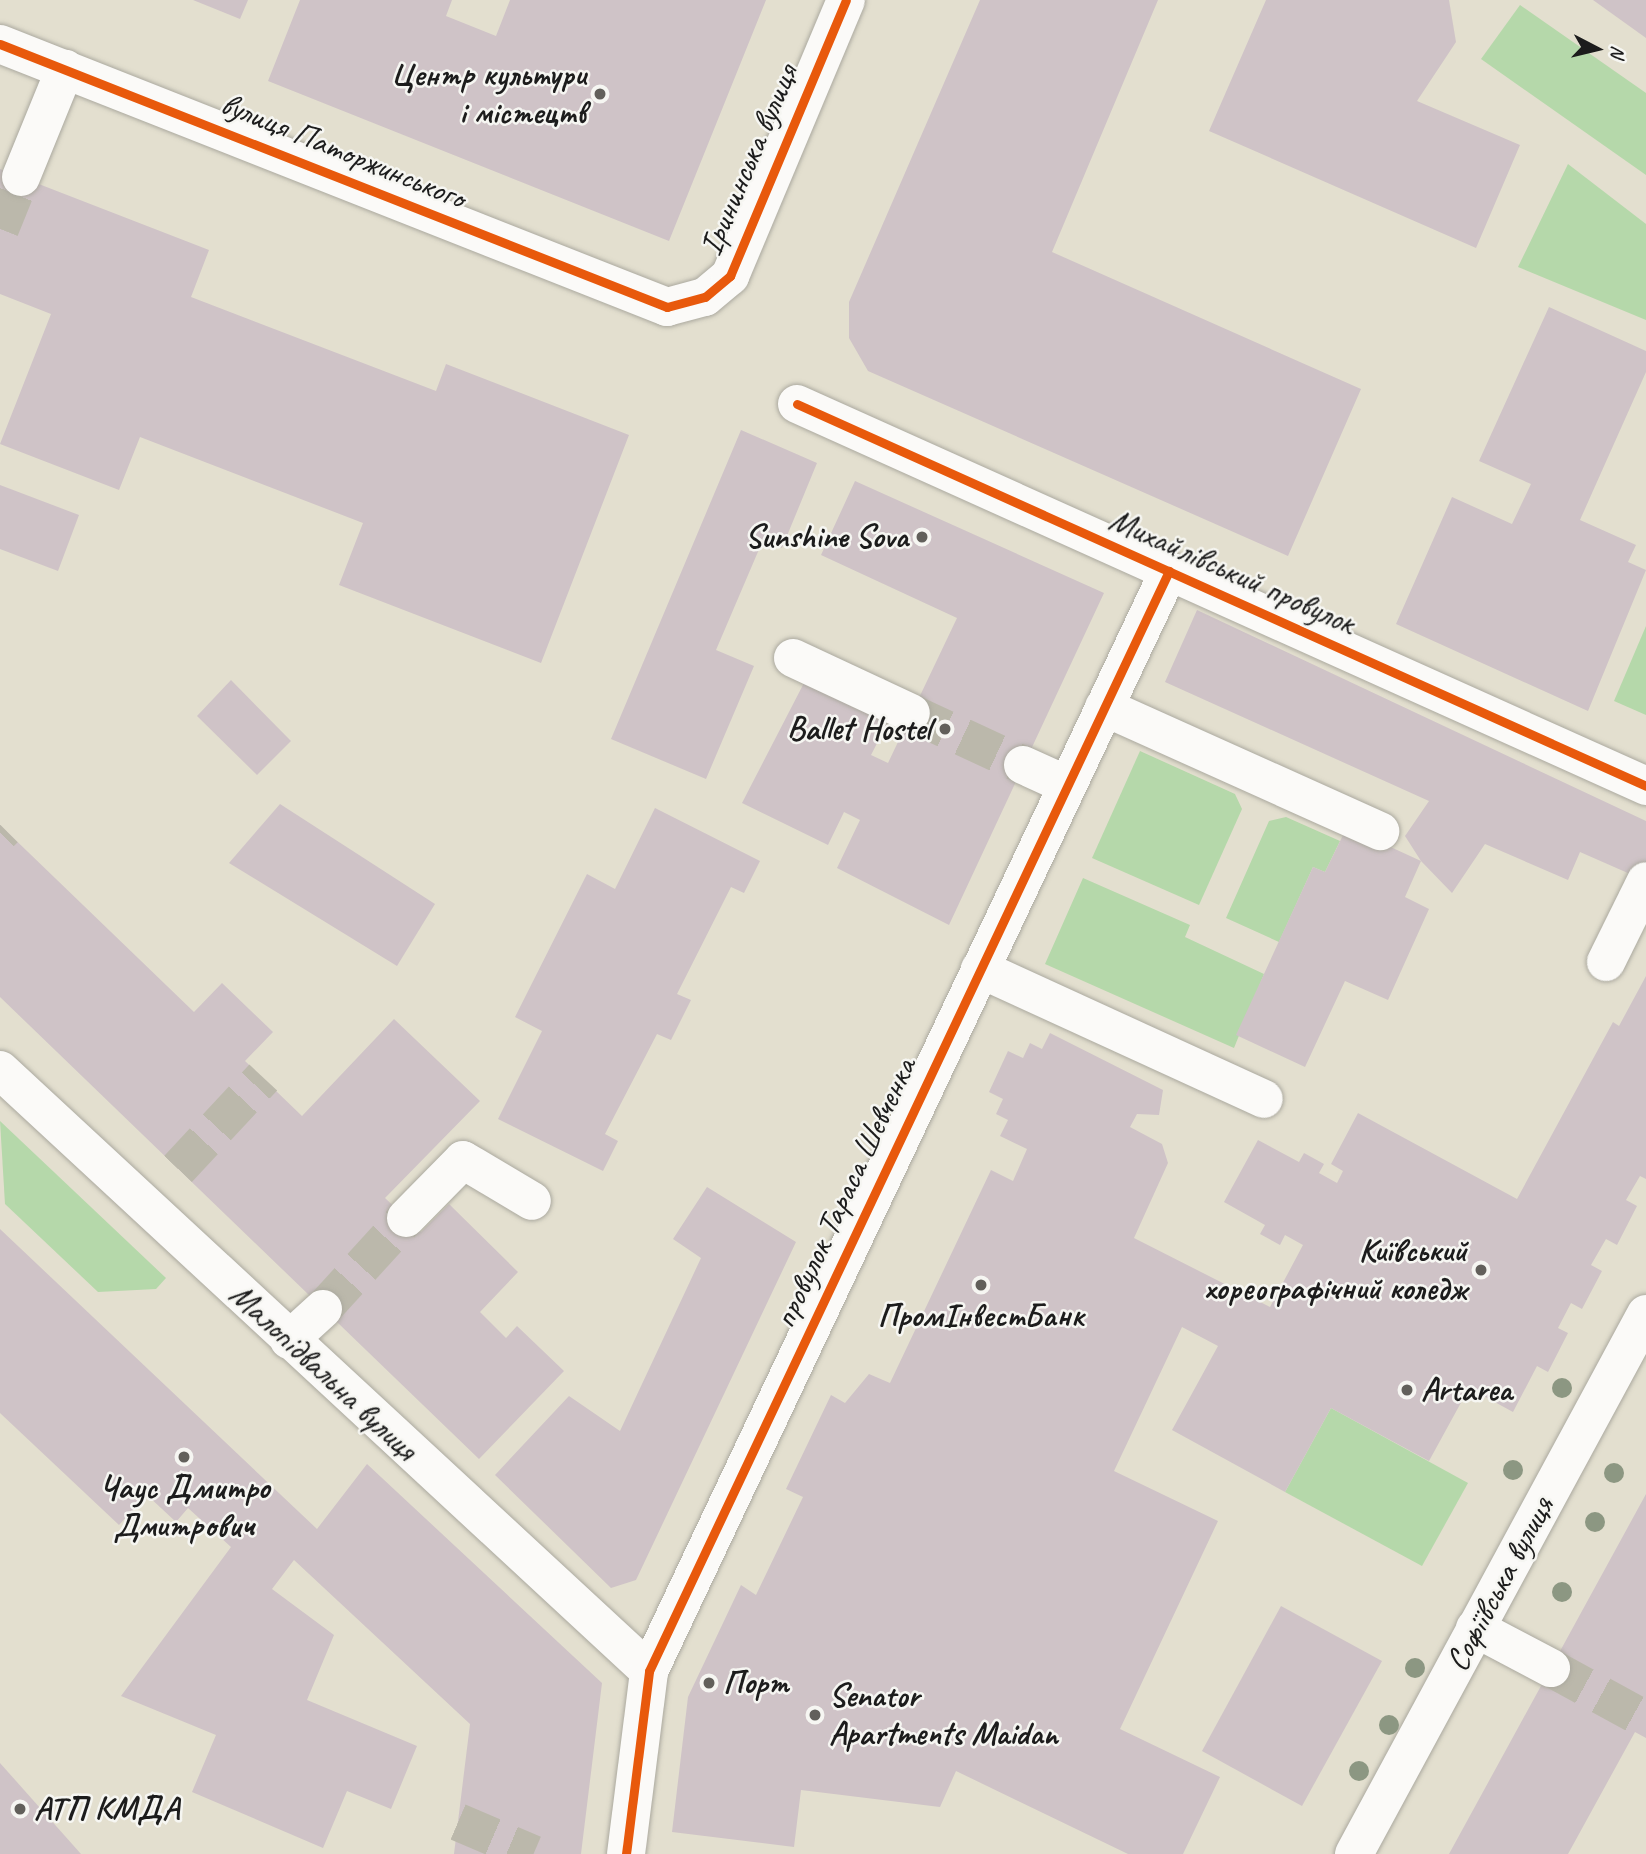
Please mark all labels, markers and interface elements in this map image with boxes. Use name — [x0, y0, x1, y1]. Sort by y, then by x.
north arrow — [1562, 14, 1632, 84]
text: N — [1605, 44, 1630, 59]
place label: Центр культури і містецтв — [390, 55, 586, 133]
street label: Ірининська вулиця — [691, 59, 807, 261]
street label: вулиця Паторжинського — [215, 84, 471, 218]
marker: Центр культури і містецтв — [592, 86, 608, 102]
street label: Михайлівський провулок — [1103, 500, 1361, 644]
place label: Sunshine Sova — [745, 517, 908, 557]
marker: Sunshine Sova — [914, 529, 930, 545]
place label: Ballet Hostel — [787, 709, 931, 749]
marker: Ballet Hostel — [937, 721, 953, 737]
street label: провулок Тараса Шевченка — [765, 1051, 925, 1335]
place label: Київський хореографічний коледж — [1204, 1231, 1467, 1309]
marker: Київський хореографічний коледж — [1473, 1262, 1489, 1278]
street label: Малопідвальна вулиця — [221, 1275, 425, 1469]
marker: ПромІнвестБанк — [973, 1277, 989, 1293]
place label: ПромІнвестБанк — [878, 1296, 1084, 1336]
place label: Artarea — [1421, 1370, 1512, 1410]
marker: Artarea — [1399, 1382, 1415, 1398]
marker: Чаус Дмитро Дмитрович — [176, 1449, 192, 1465]
place label: Чаус Дмитро Дмитрович — [100, 1468, 268, 1546]
street label: Софіївська вулиця — [1437, 1489, 1563, 1679]
place label: Порт — [723, 1663, 789, 1703]
marker: Порт — [701, 1675, 717, 1691]
place label: Senator Apartments Maidan — [829, 1676, 1059, 1754]
marker: Senator Apartments Maidan — [807, 1707, 823, 1723]
place label: АТП КМДА — [34, 1789, 181, 1829]
marker: АТП КМДА — [12, 1801, 28, 1817]

